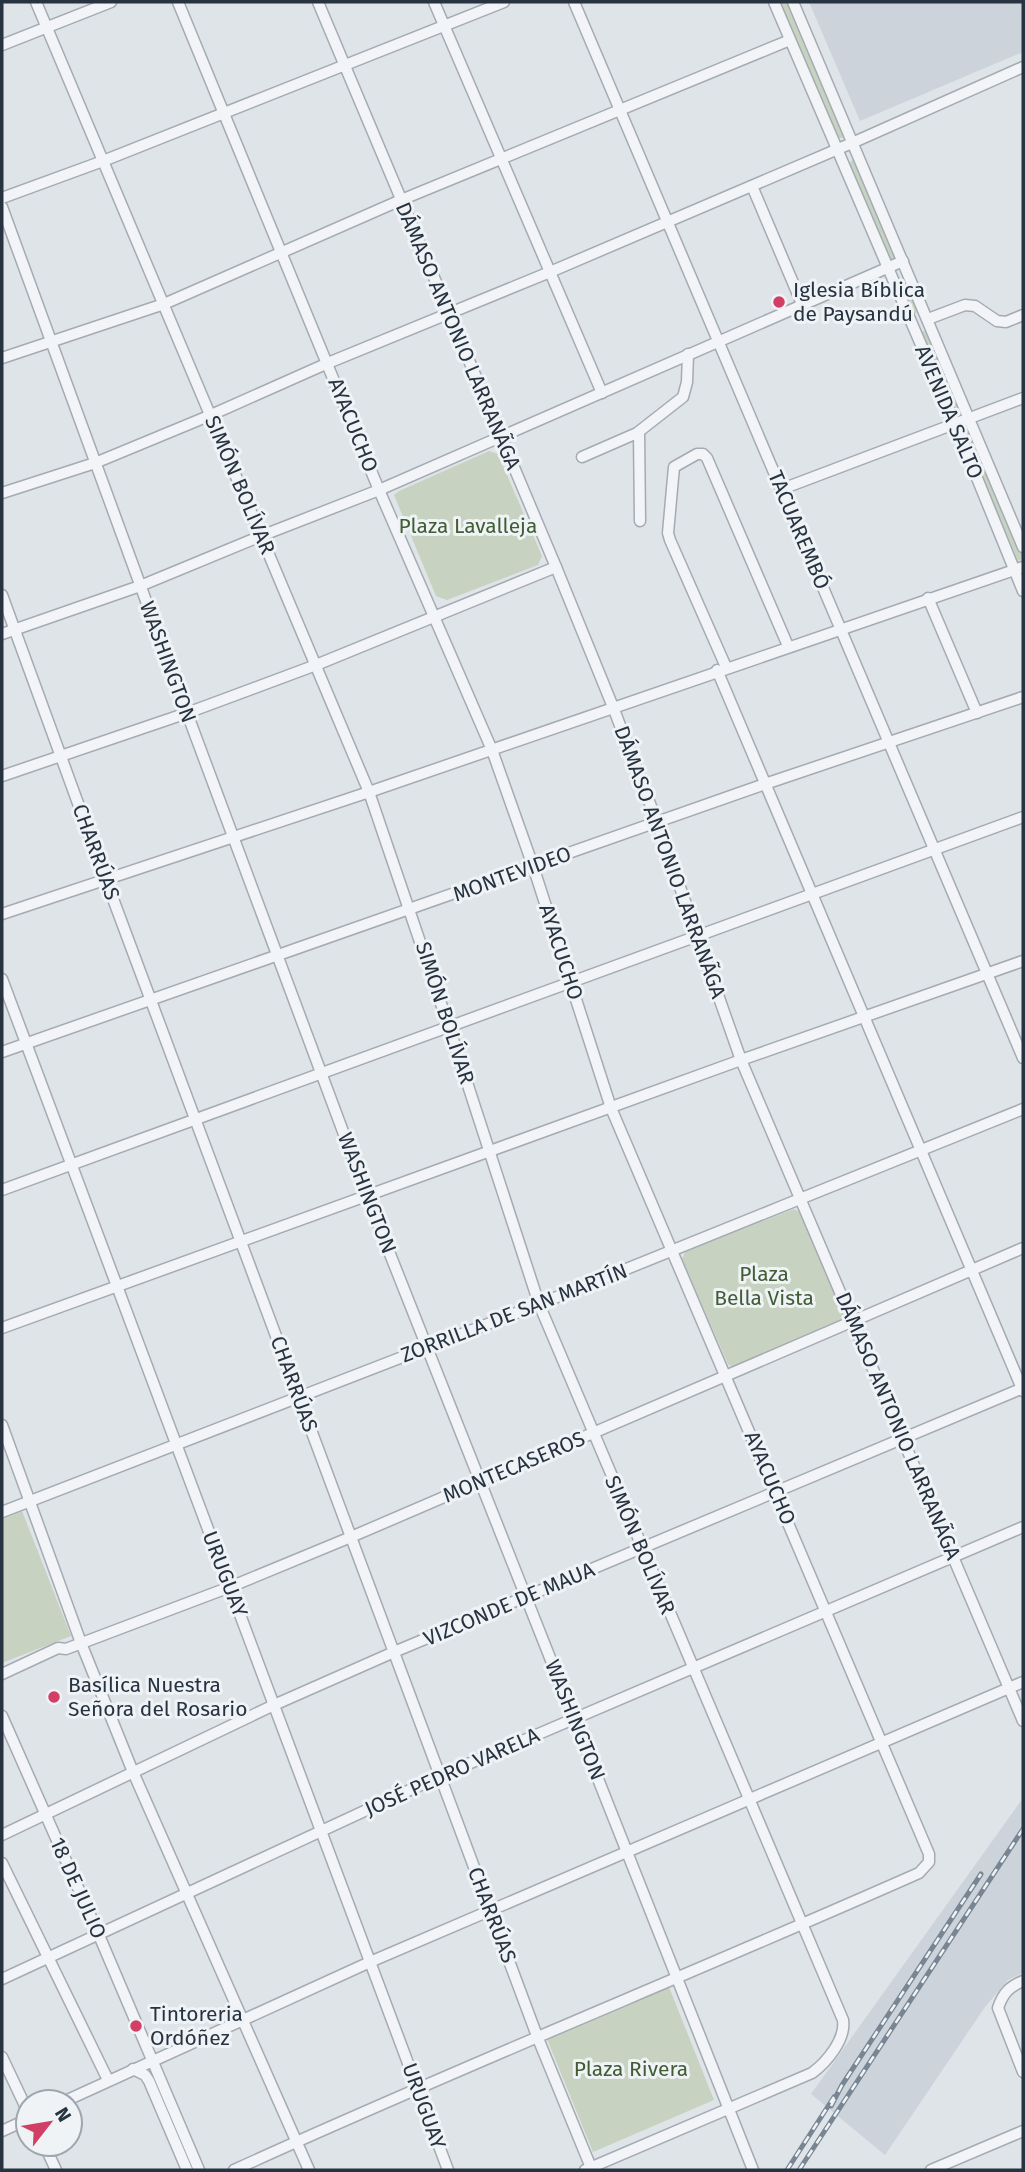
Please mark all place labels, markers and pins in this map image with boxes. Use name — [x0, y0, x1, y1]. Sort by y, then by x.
place label: Iglesia Bíblica de Paysandú — [793, 277, 925, 327]
marker: Iglesia Bíblica de Paysandú — [771, 294, 787, 310]
place label: Basílica Nuestra Señora del Rosario — [68, 1672, 248, 1722]
marker: Basílica Nuestra Señora del Rosario — [46, 1689, 62, 1705]
place label: Tintoreria Ordóñez — [150, 2001, 243, 2051]
marker: Tintoreria Ordóñez — [128, 2018, 144, 2034]

